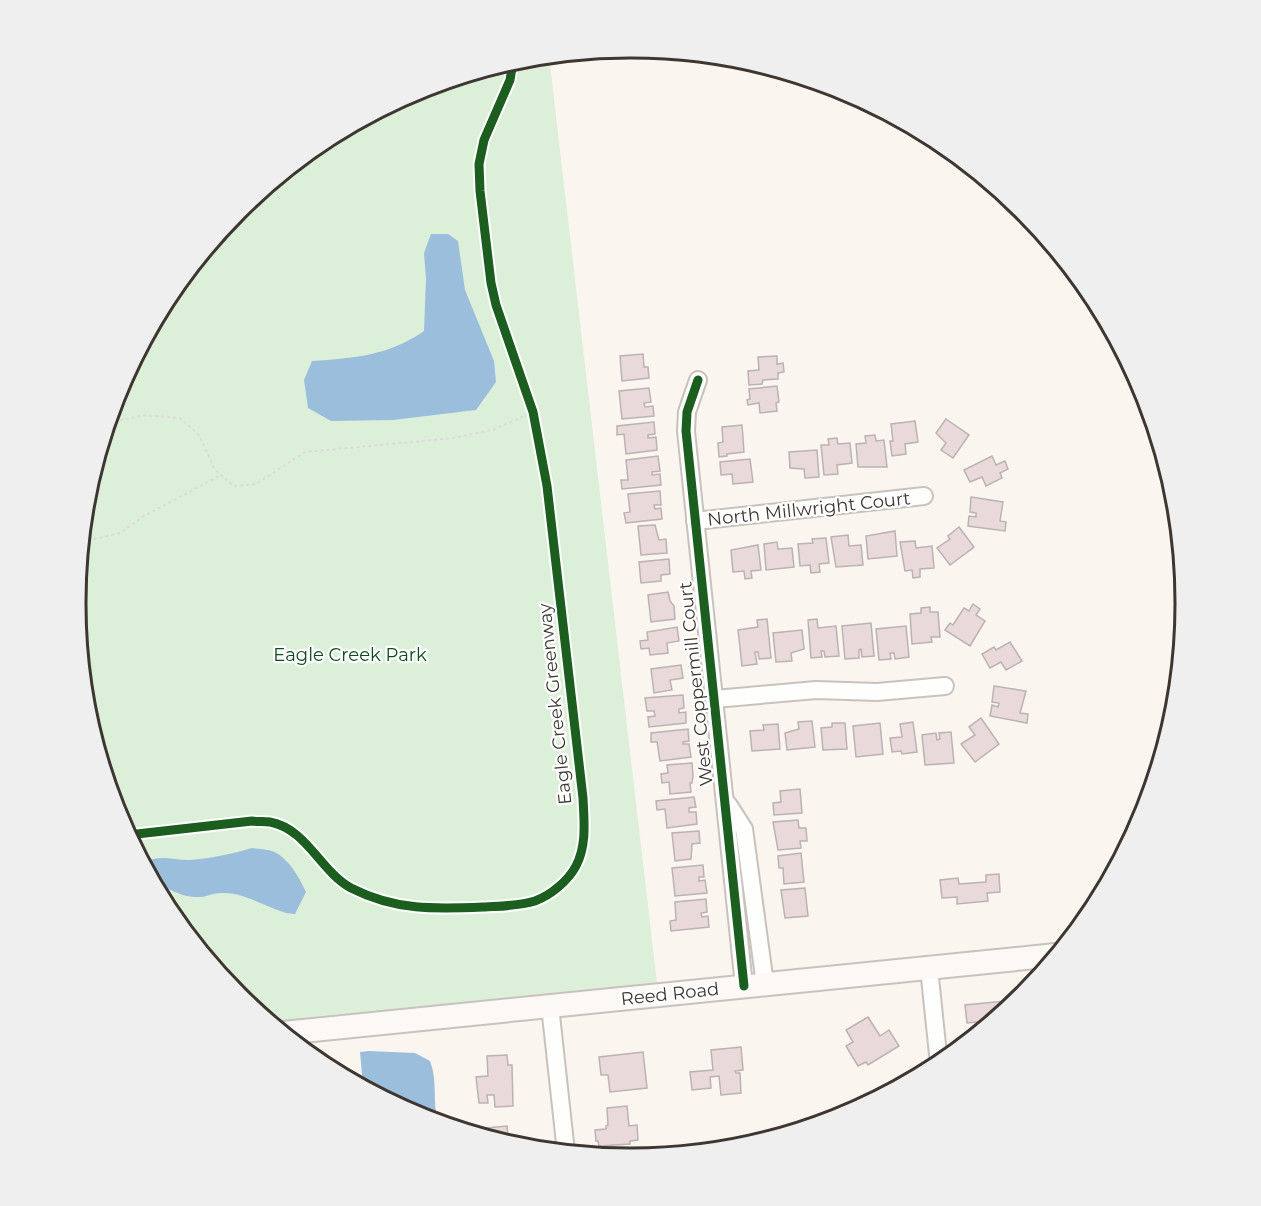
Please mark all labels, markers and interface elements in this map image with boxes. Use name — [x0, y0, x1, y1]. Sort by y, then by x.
street label: North Millwright Court — [706, 487, 912, 531]
street label: West Coppermill Court — [674, 581, 718, 787]
street label: Eagle Creek Greenway — [533, 602, 577, 806]
park label: Eagle Creek Park — [273, 644, 427, 666]
street label: Reed Road — [620, 978, 720, 1010]

